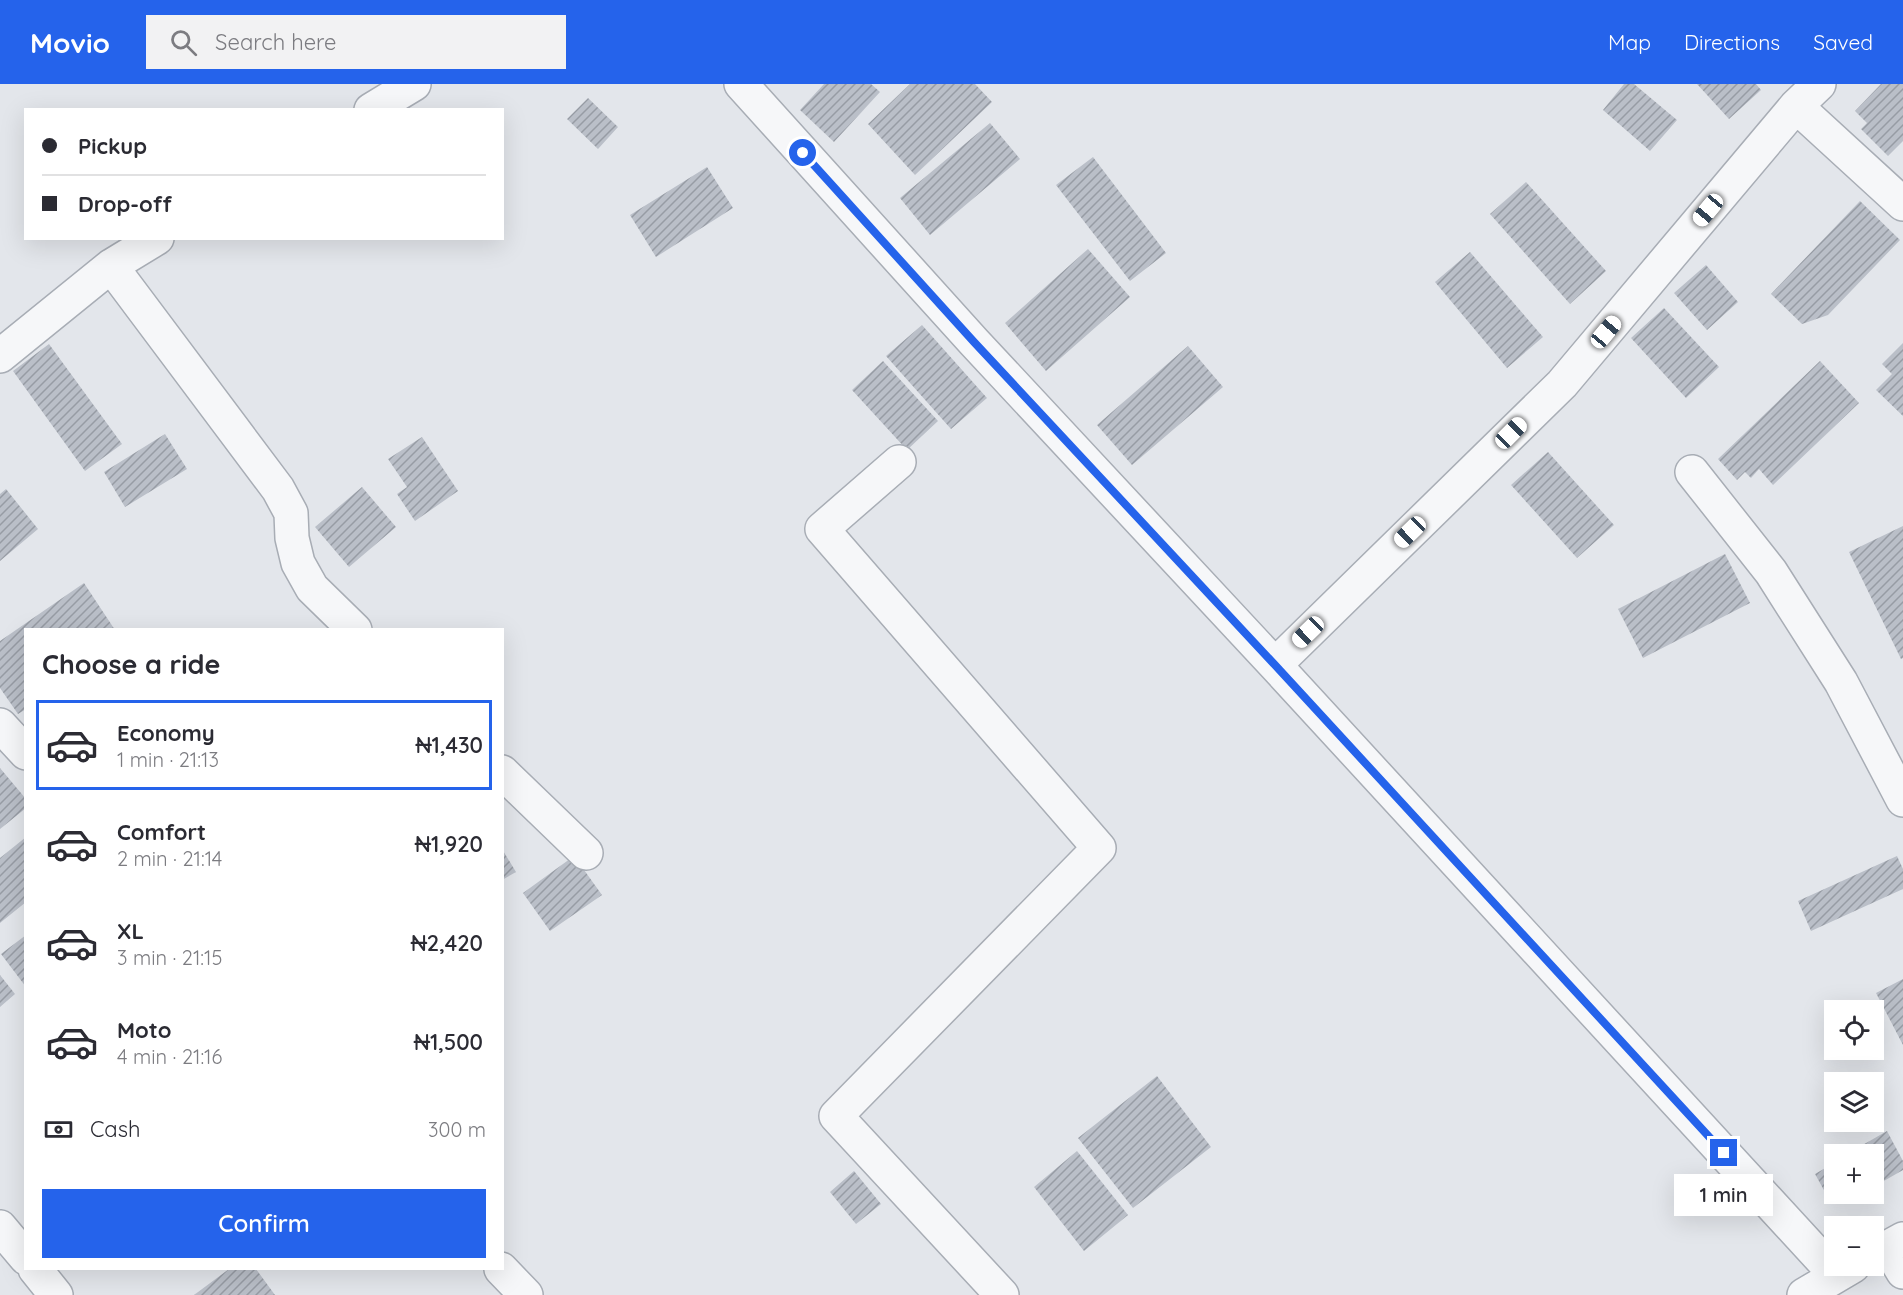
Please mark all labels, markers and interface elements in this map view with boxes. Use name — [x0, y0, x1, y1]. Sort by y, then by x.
search box — [146, 15, 566, 69]
text: Movio — [30, 25, 110, 60]
icon: search — [167, 26, 200, 59]
text: Search here — [215, 28, 337, 56]
text: Map — [1608, 29, 1651, 55]
text: Directions — [1684, 29, 1780, 55]
text: Saved — [1813, 29, 1873, 55]
text: Pickup — [78, 132, 147, 160]
route start — [789, 139, 816, 166]
text: Drop-off — [78, 190, 172, 218]
car — [1690, 190, 1726, 230]
car — [1588, 312, 1624, 352]
car — [1492, 414, 1530, 452]
car — [1391, 513, 1429, 551]
car — [1289, 613, 1327, 651]
text: Choose a ride — [42, 647, 220, 681]
icon: car — [45, 718, 99, 772]
text: Economy — [117, 719, 215, 747]
text: ₦1,430 — [415, 731, 483, 759]
text: 1 min · 21:13 — [117, 747, 219, 772]
icon: car — [45, 817, 99, 871]
text: Comfort — [117, 818, 206, 846]
text: ₦1,920 — [415, 830, 483, 858]
text: 2 min · 21:14 — [117, 846, 222, 871]
icon: car — [45, 916, 99, 970]
text: XL — [117, 917, 144, 945]
text: ₦2,420 — [411, 929, 483, 957]
text: 3 min · 21:15 — [117, 945, 222, 970]
map controls — [1824, 1000, 1884, 1276]
button: locate — [1824, 1000, 1884, 1060]
icon: car — [45, 1015, 99, 1069]
text: Moto — [117, 1016, 171, 1044]
text: ₦1,500 — [414, 1028, 483, 1056]
text: 4 min · 21:16 — [117, 1044, 222, 1069]
button: layers — [1824, 1072, 1884, 1132]
icon: cash — [42, 1113, 75, 1146]
text: Cash — [90, 1115, 141, 1143]
text: 300 m — [428, 1117, 486, 1142]
route end — [1710, 1139, 1737, 1166]
button: + — [1824, 1144, 1884, 1204]
callout: 1 min — [1674, 1174, 1774, 1216]
text: 1 min — [1700, 1182, 1747, 1207]
button: Confirm — [42, 1189, 486, 1258]
button: − — [1824, 1216, 1884, 1276]

